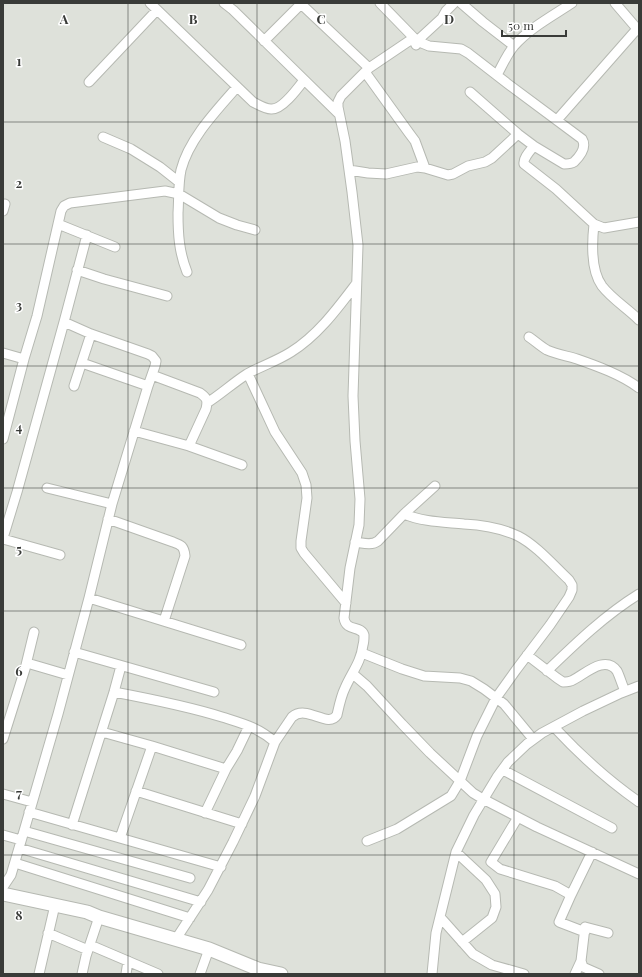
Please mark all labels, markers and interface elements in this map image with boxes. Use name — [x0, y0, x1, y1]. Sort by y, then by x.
text: A — [59, 10, 69, 27]
text: B — [189, 10, 198, 27]
text: C — [316, 10, 326, 27]
text: D — [444, 10, 454, 27]
scale bar — [502, 12, 566, 38]
text: 50 m — [508, 17, 534, 33]
text: 1 — [17, 52, 22, 69]
text: 2 — [16, 174, 23, 191]
text: 3 — [16, 296, 22, 313]
text: 4 — [16, 418, 23, 435]
text: 5 — [16, 540, 22, 557]
text: 6 — [15, 662, 23, 679]
text: 7 — [16, 784, 22, 801]
text: 8 — [15, 906, 23, 923]

